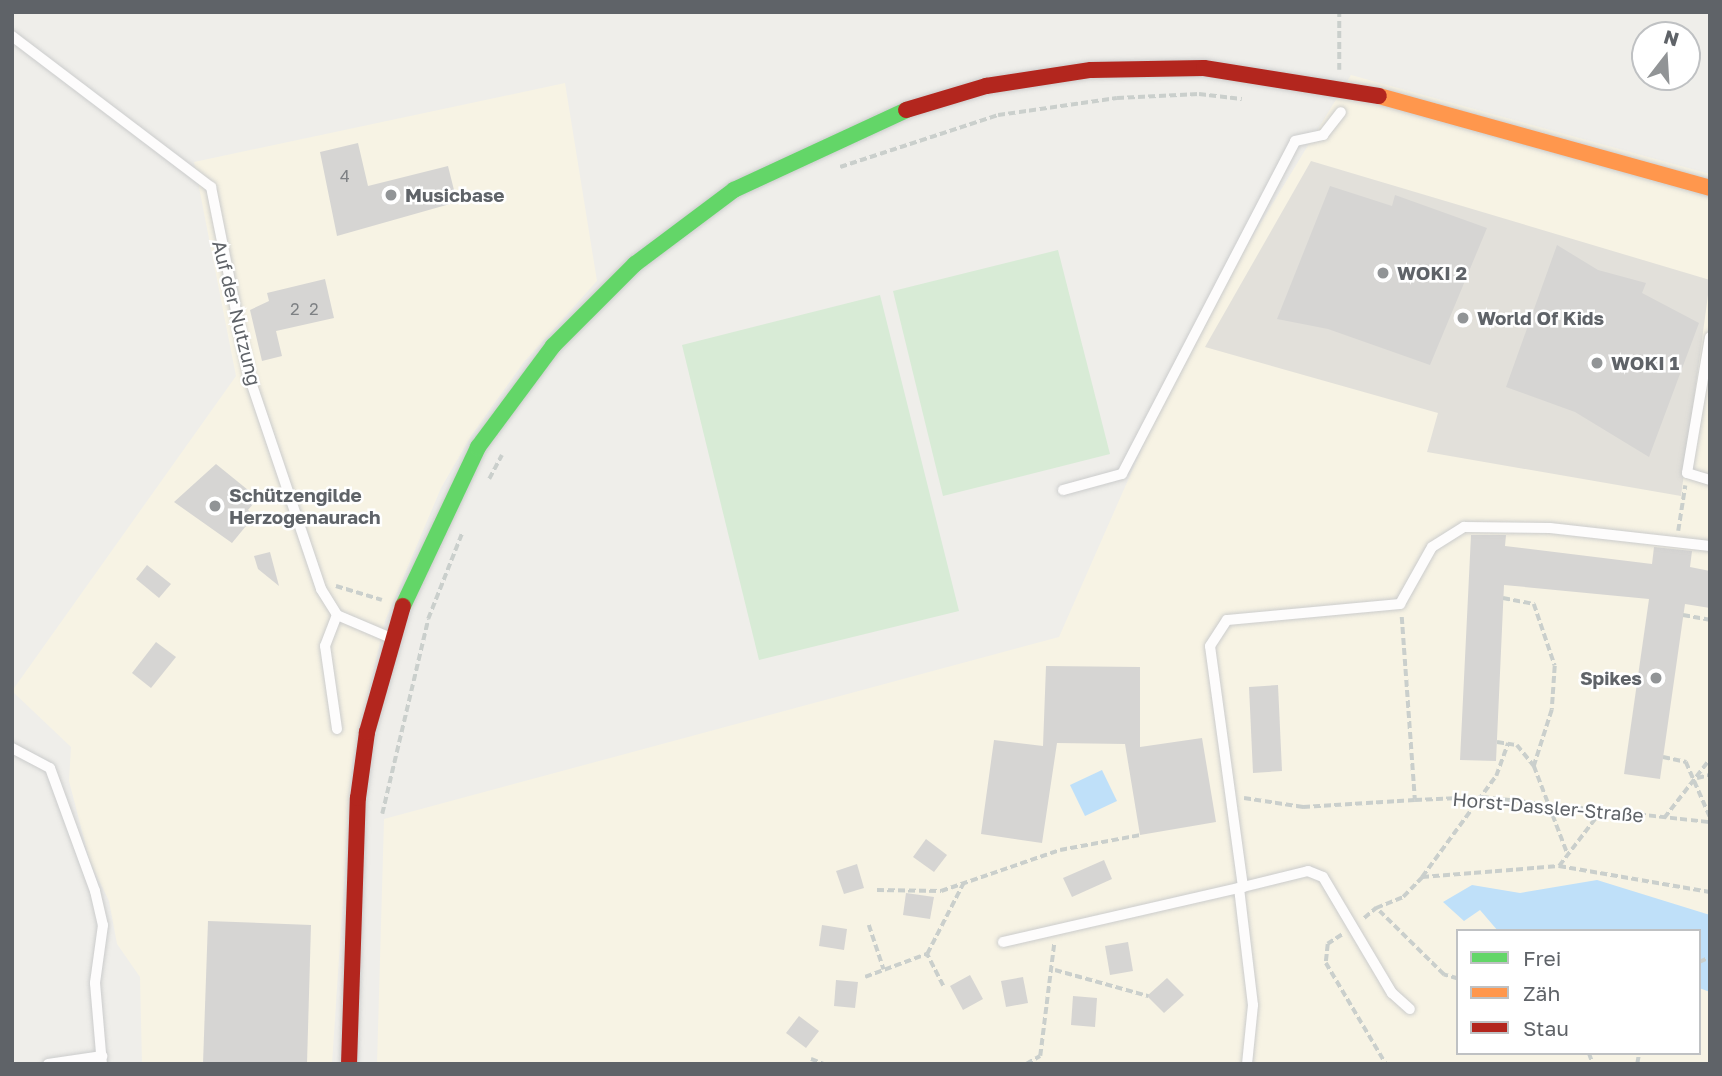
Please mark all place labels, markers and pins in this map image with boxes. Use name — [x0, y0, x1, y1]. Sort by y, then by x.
place label: Musicbase — [405, 184, 505, 206]
marker: Musicbase — [383, 187, 399, 203]
place label: WOKI 2 — [1397, 262, 1467, 284]
marker: WOKI 2 — [1375, 265, 1391, 281]
place label: World Of Kids — [1477, 307, 1604, 329]
marker: World Of Kids — [1455, 310, 1471, 326]
place label: WOKI 1 — [1611, 352, 1679, 374]
marker: WOKI 1 — [1589, 355, 1605, 371]
place label: Schützengilde Herzogenaurach — [229, 484, 381, 528]
marker: Schützengilde Herzogenaurach — [207, 498, 223, 514]
place label: Spikes — [1580, 667, 1642, 689]
marker: Spikes — [1648, 670, 1664, 686]

